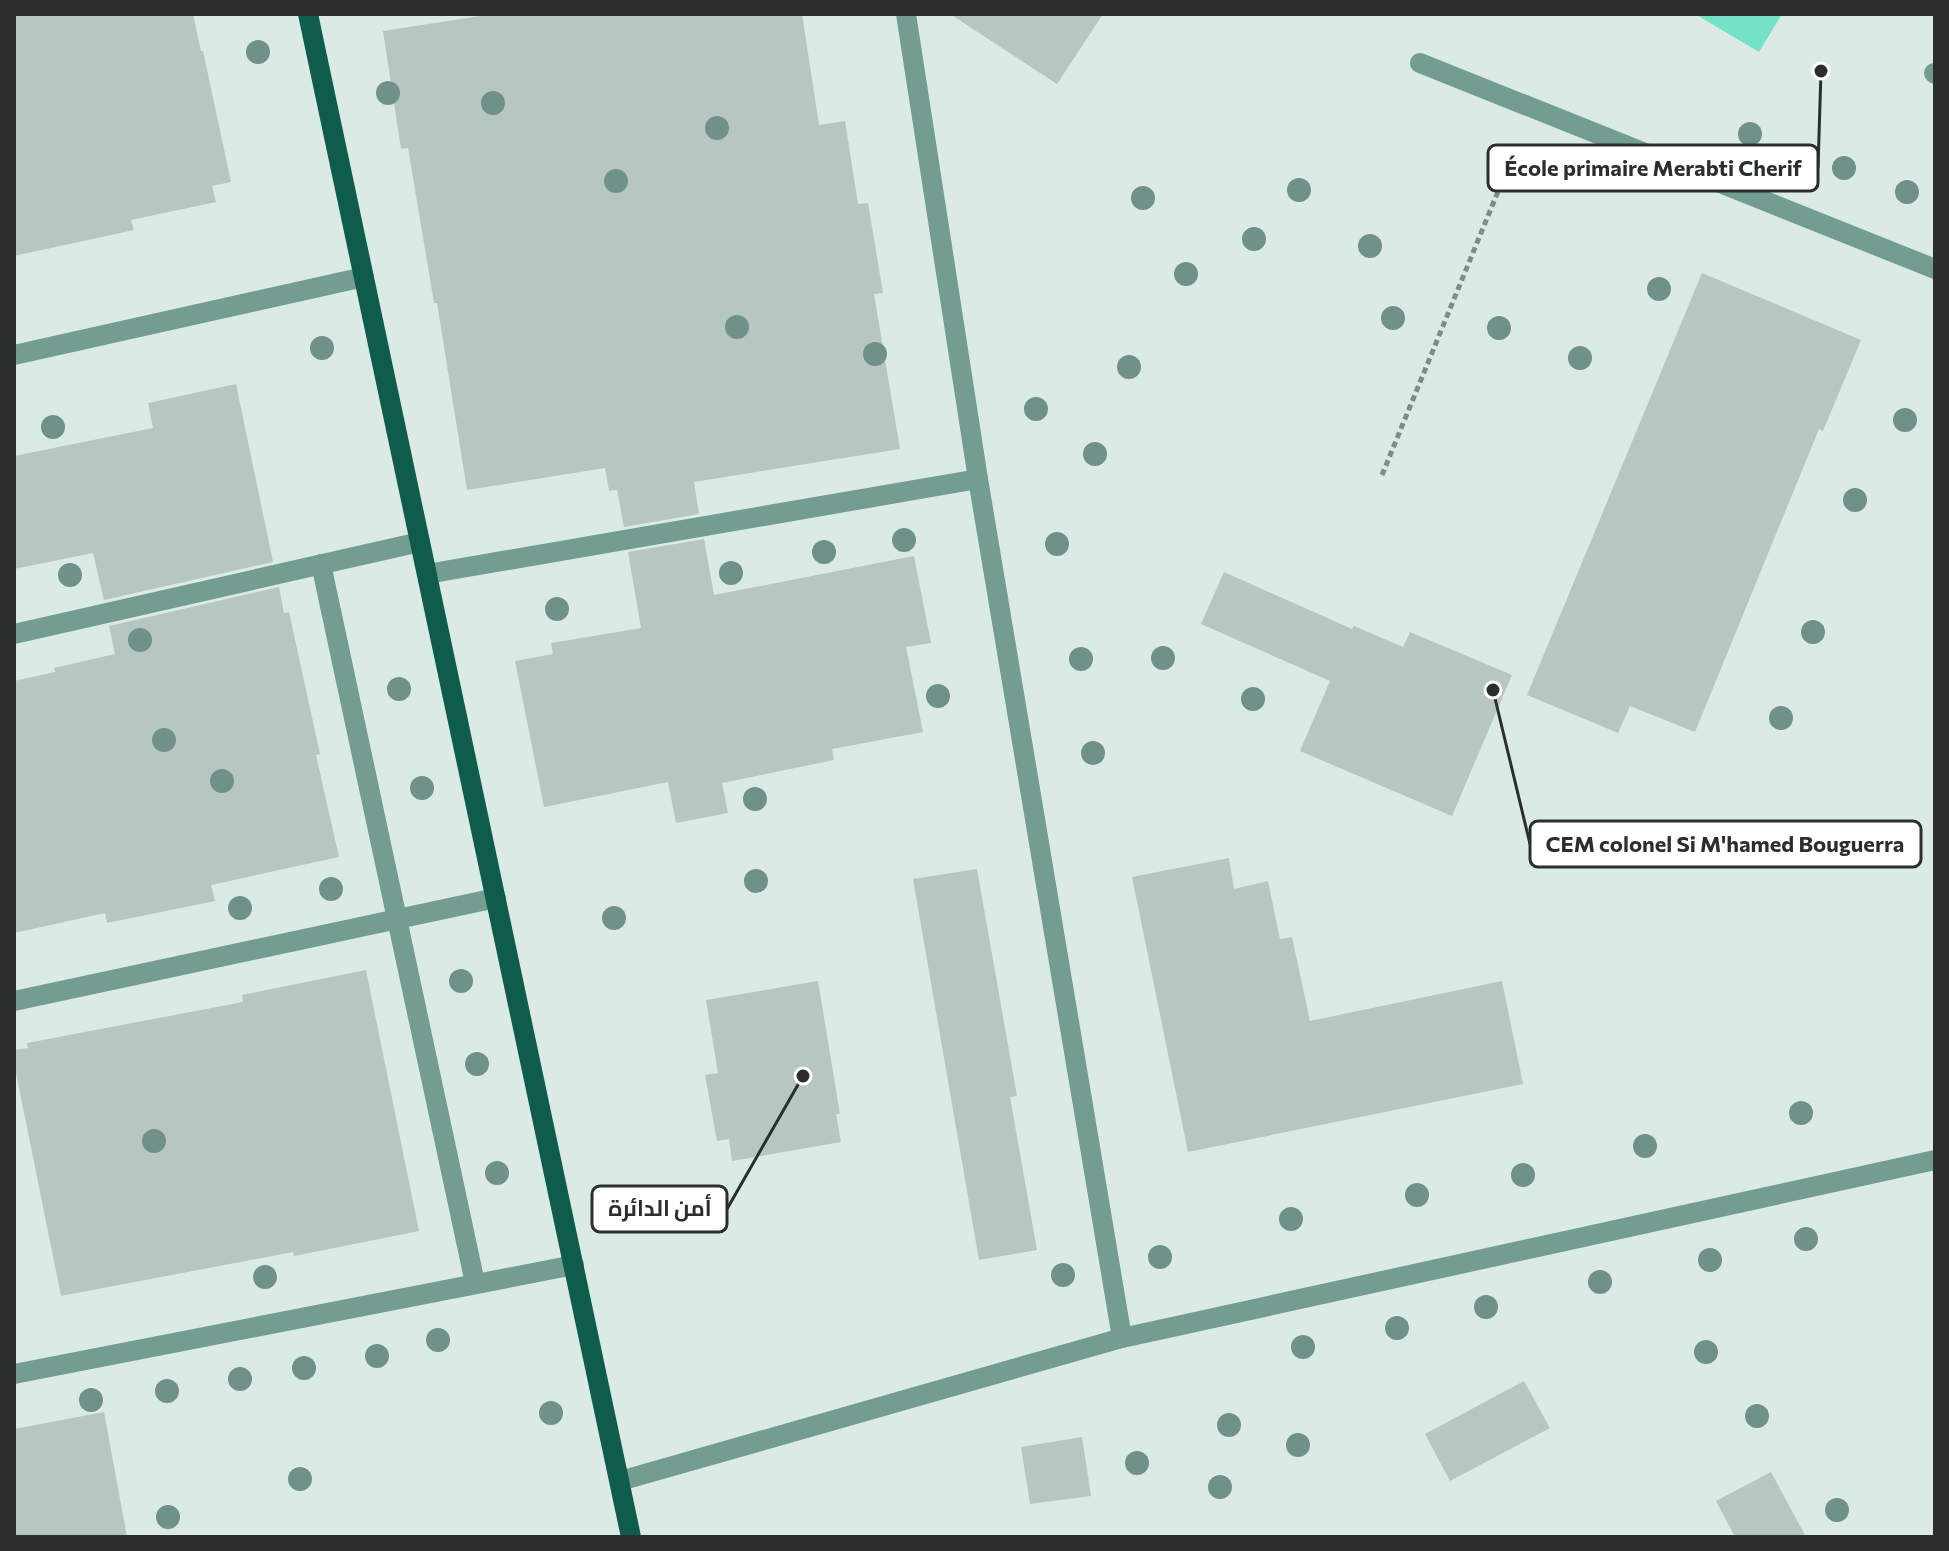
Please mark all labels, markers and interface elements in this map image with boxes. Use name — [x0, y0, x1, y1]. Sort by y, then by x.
callout: École primaire Merabti Cherif — [1488, 145, 1818, 191]
text: École primaire Merabti Cherif — [1504, 154, 1803, 181]
callout: CEM colonel Si M'hamed Bouguerra — [1530, 821, 1921, 867]
text: CEM colonel Si M'hamed Bouguerra — [1546, 830, 1904, 857]
callout: أمن الدائرة — [592, 1186, 727, 1232]
text: أمن الدائرة — [608, 1194, 712, 1222]

